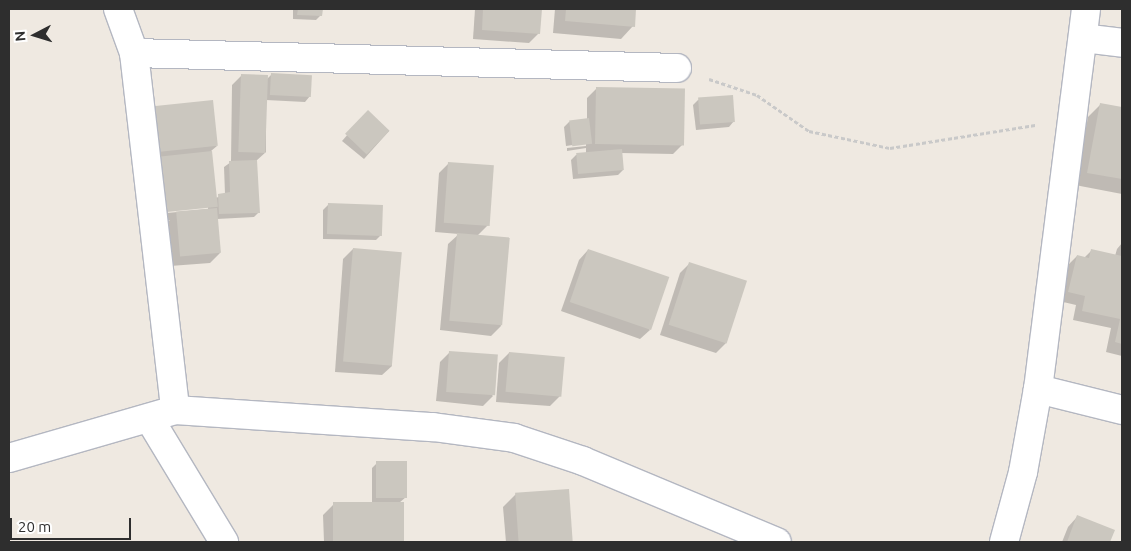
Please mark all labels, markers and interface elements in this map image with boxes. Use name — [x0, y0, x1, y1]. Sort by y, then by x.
north arrow — [10, 10, 60, 60]
text: N — [12, 30, 28, 42]
scale bar — [12, 508, 134, 540]
text: 20 m — [18, 518, 51, 535]

